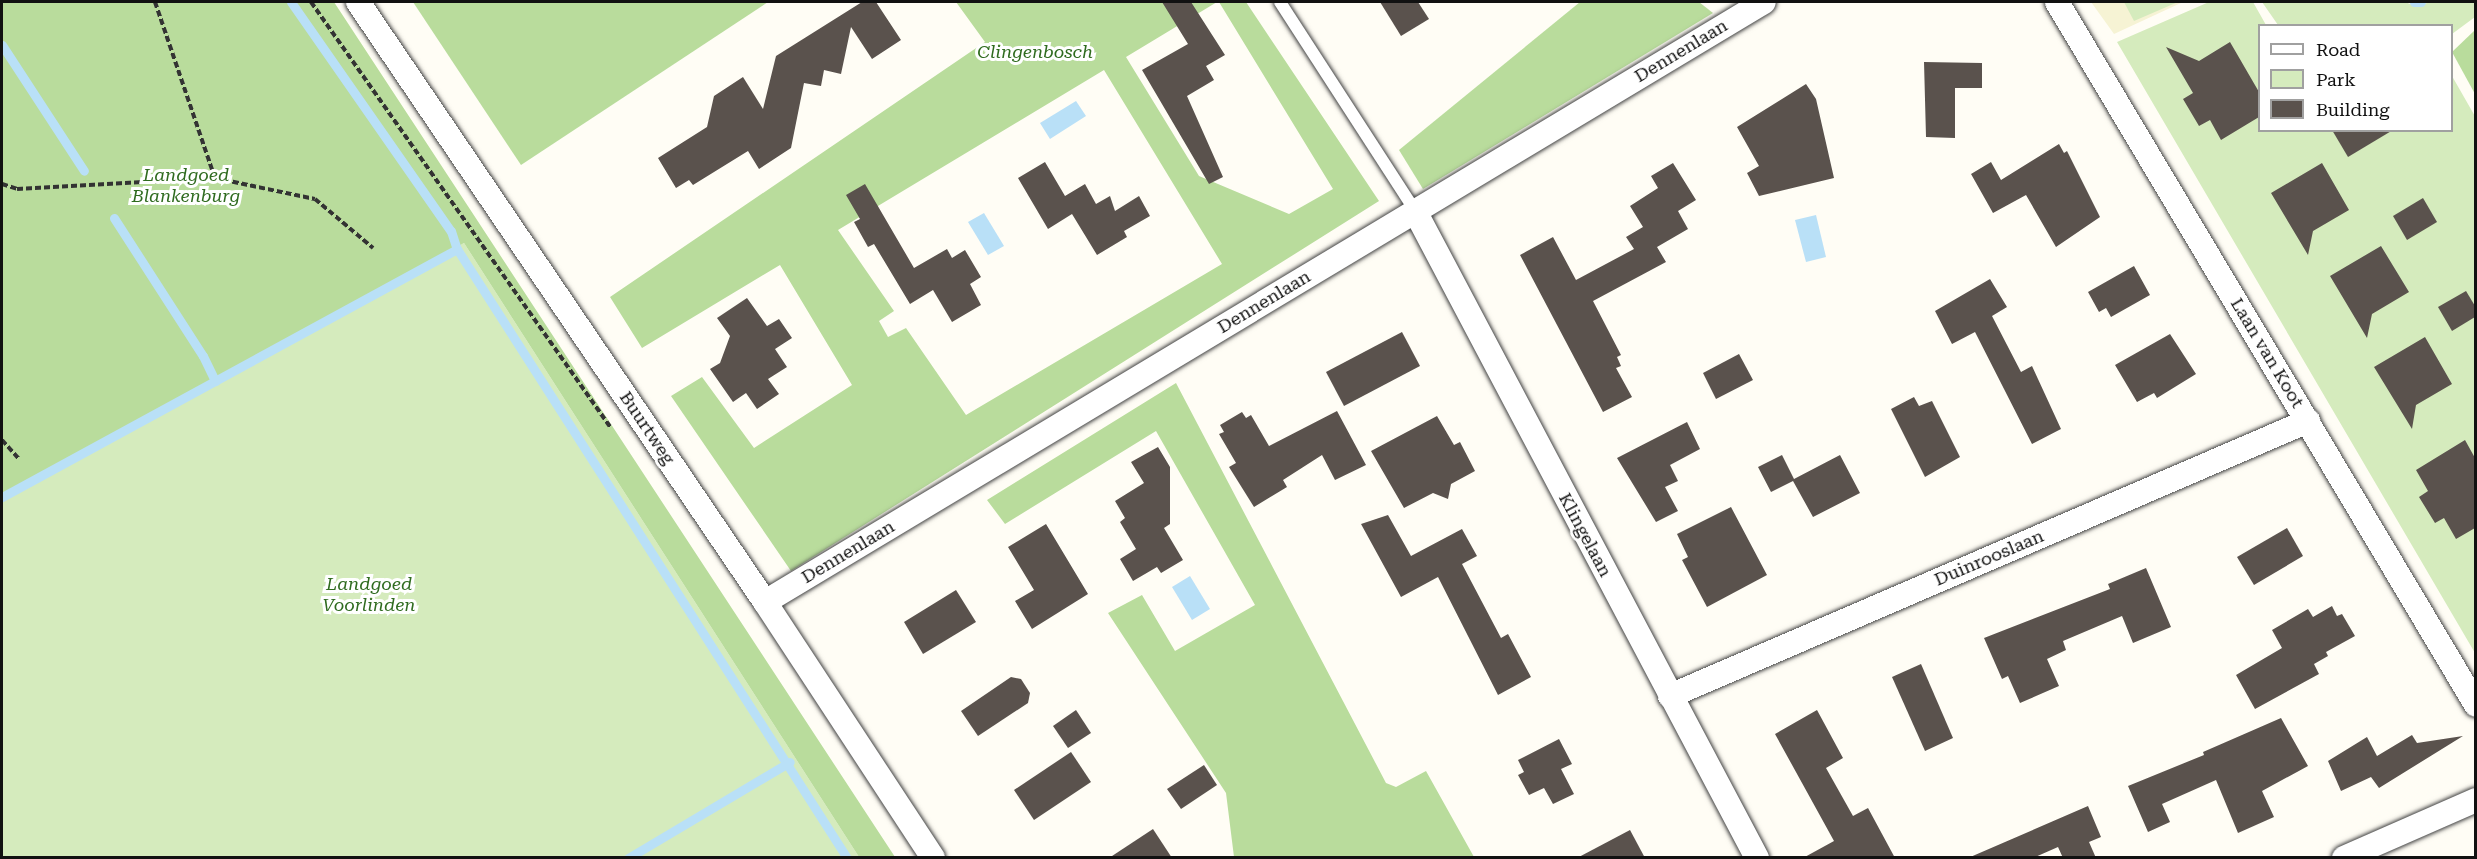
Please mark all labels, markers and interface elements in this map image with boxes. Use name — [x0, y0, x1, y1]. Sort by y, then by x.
street label: Dennenlaan — [1631, 15, 1731, 87]
legend — [2258, 24, 2453, 132]
text: Road — [2316, 39, 2360, 60]
park label: Clingenbosch — [977, 41, 1093, 63]
text: Park — [2316, 69, 2356, 90]
text: Building — [2316, 99, 2390, 120]
park label: Landgoed Blankenburg — [132, 165, 240, 207]
street label: Dennenlaan — [1214, 266, 1314, 338]
street label: Laan van Koot — [2226, 294, 2308, 412]
street label: Buurtweg — [615, 387, 679, 469]
street label: Klingelaan — [1554, 489, 1616, 581]
street label: Dennenlaan — [798, 516, 898, 588]
street label: Duinrooslaan — [1931, 525, 2047, 591]
park label: Landgoed Voorlinden — [323, 574, 415, 616]

